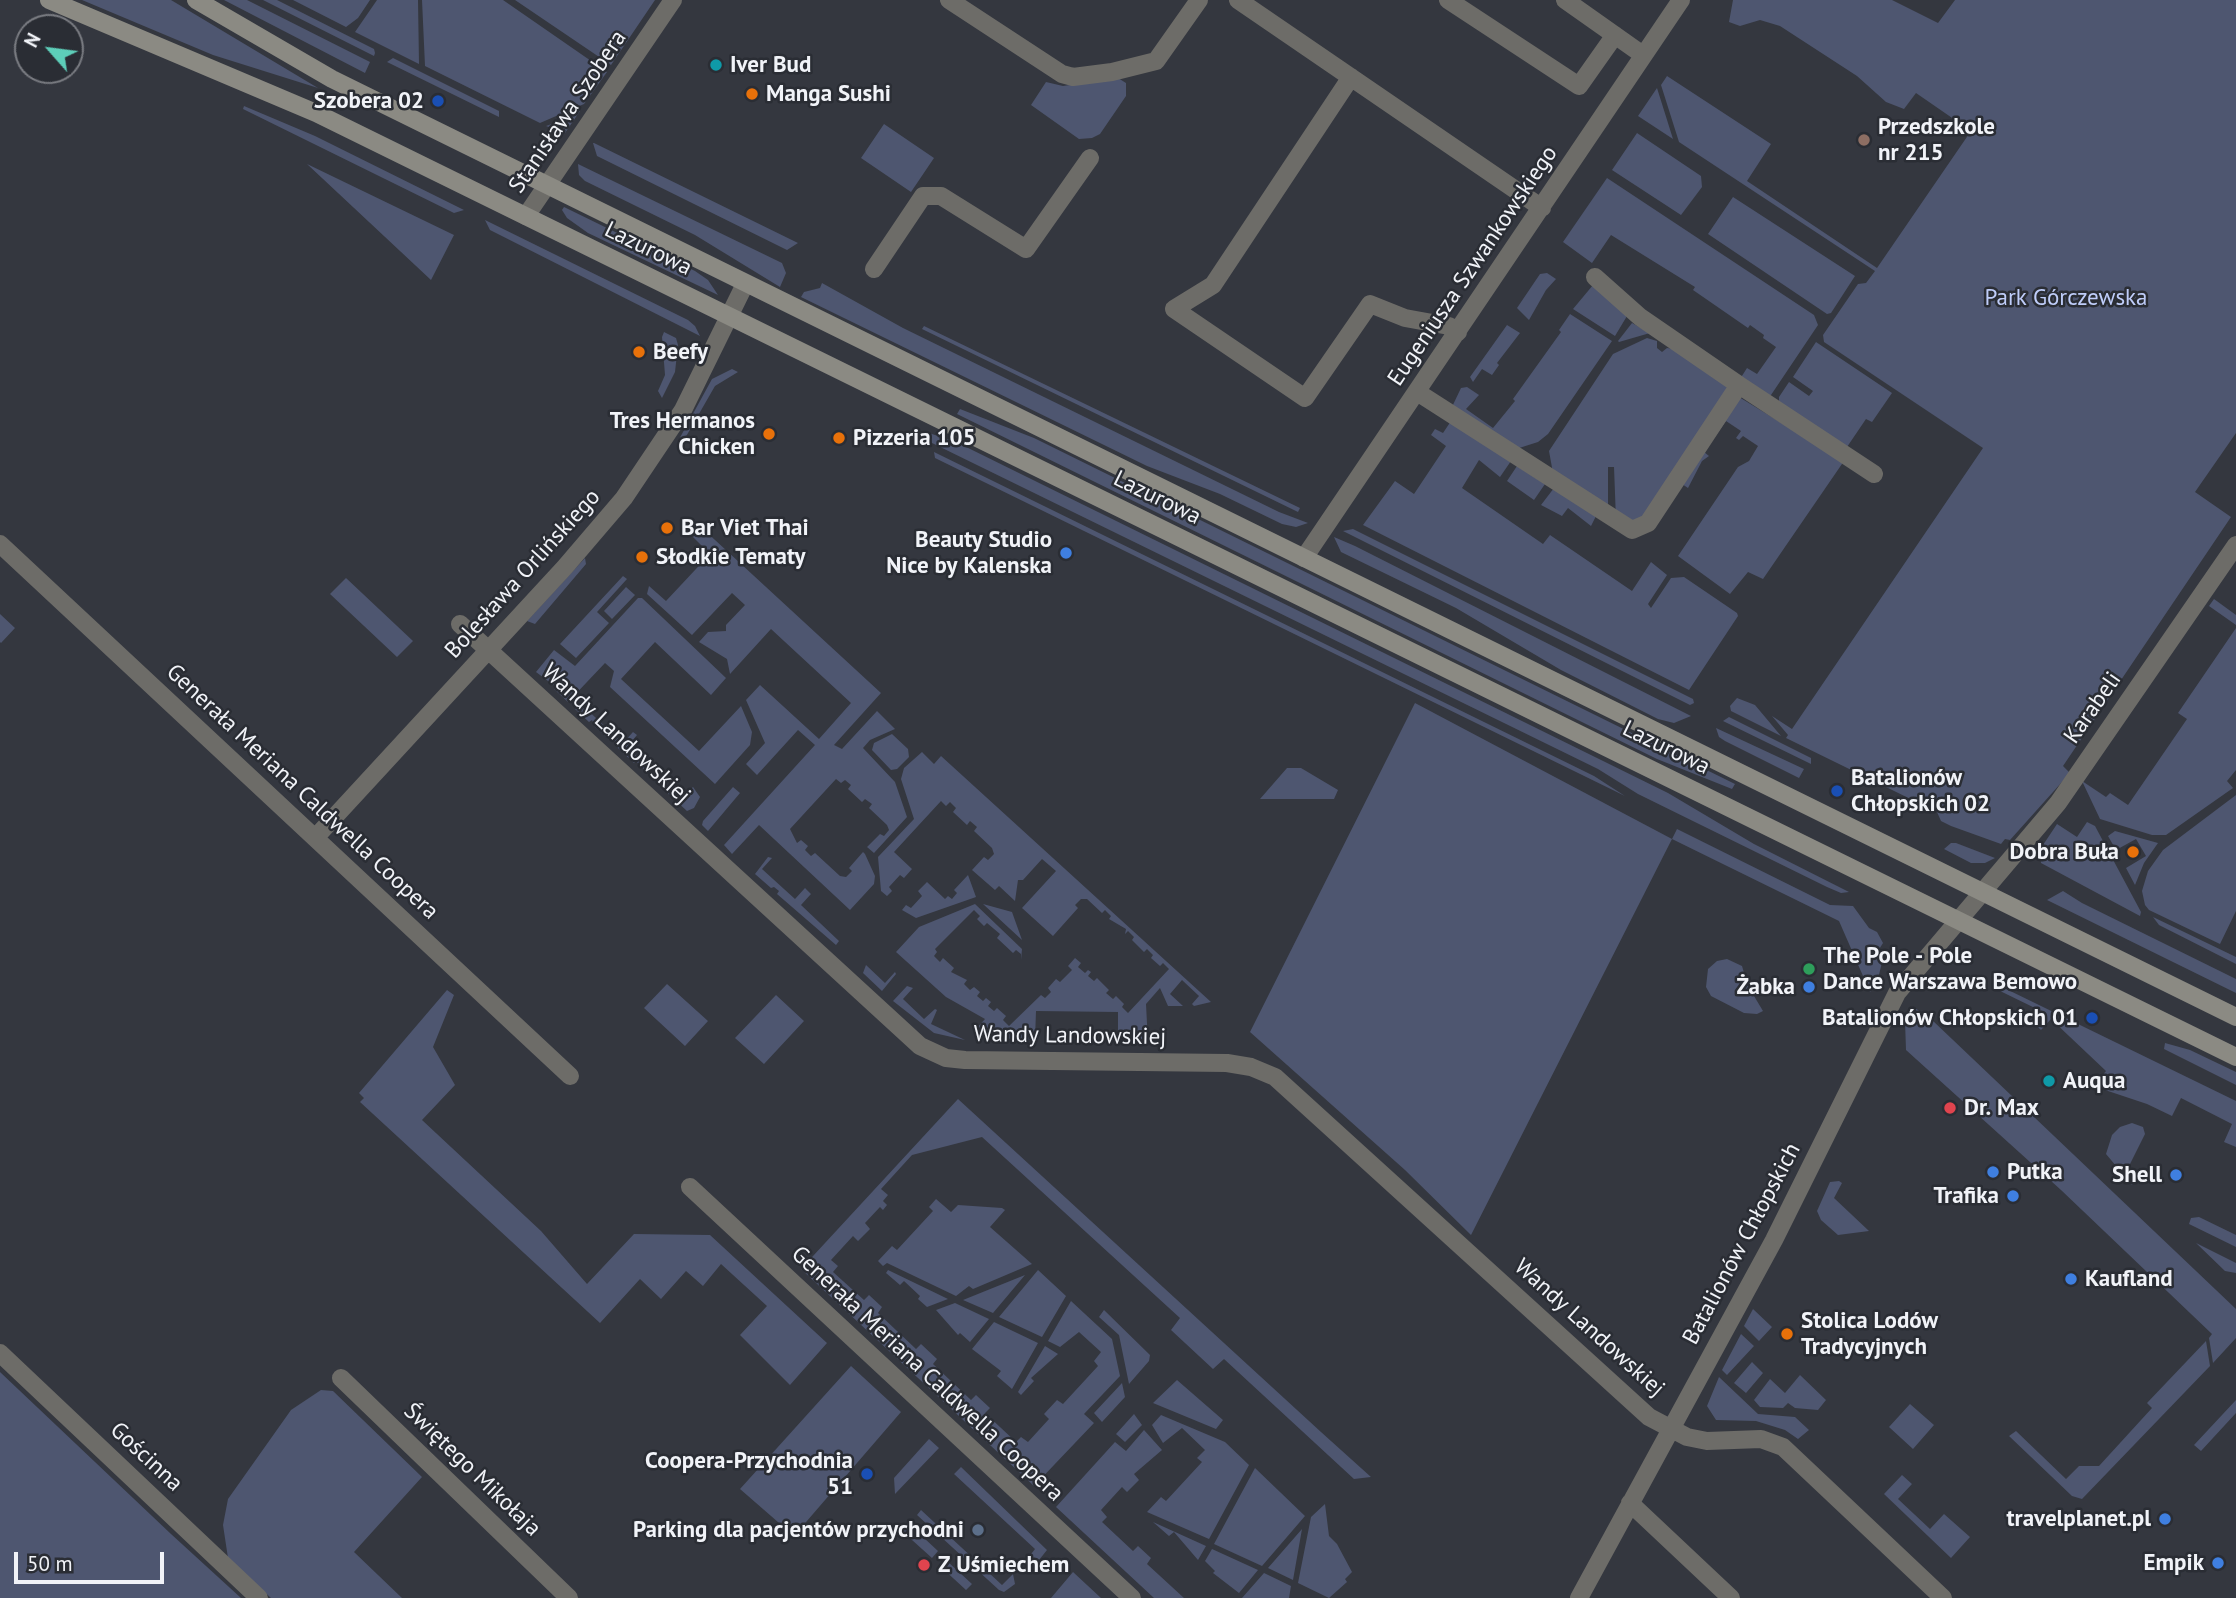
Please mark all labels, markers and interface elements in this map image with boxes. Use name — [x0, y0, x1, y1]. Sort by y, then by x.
north arrow — [14, 14, 84, 84]
street label: Stanisława Szobera — [503, 25, 633, 199]
text: N — [19, 29, 46, 51]
place label: Iver Bud — [730, 51, 811, 79]
marker: Iver Bud — [708, 57, 724, 73]
place label: Manga Sushi — [766, 80, 891, 108]
marker: Manga Sushi — [744, 86, 760, 102]
place label: Szobera 02 — [314, 87, 424, 115]
marker: Szobera 02 — [430, 93, 446, 109]
place label: Przedszkole nr 215 — [1878, 113, 1995, 167]
marker: Przedszkole nr 215 — [1856, 132, 1872, 148]
street label: Eugeniusza Szwankowskiego — [1382, 141, 1564, 391]
street label: Lazurowa — [600, 216, 696, 282]
park label: Park Górczewska — [1984, 284, 2148, 312]
place label: Beefy — [653, 338, 708, 366]
marker: Beefy — [631, 344, 647, 360]
place label: Tres Hermanos Chicken — [610, 407, 755, 461]
place label: Pizzeria 105 — [853, 424, 976, 452]
marker: Tres Hermanos Chicken — [761, 426, 777, 442]
marker: Pizzeria 105 — [831, 430, 847, 446]
street label: Lazurowa — [1109, 465, 1205, 531]
street label: Bolesława Orlińskiego — [440, 484, 606, 664]
place label: Bar Viet Thai — [681, 514, 809, 542]
marker: Bar Viet Thai — [659, 520, 675, 536]
place label: Beauty Studio Nice by Kalenska — [886, 526, 1052, 580]
place label: Słodkie Tematy — [656, 543, 805, 571]
marker: Beauty Studio Nice by Kalenska — [1058, 545, 1074, 561]
marker: Słodkie Tematy — [634, 549, 650, 565]
street label: Wandy Landowskiej — [536, 658, 696, 810]
street label: Generała Meriana Caldwella Coopera — [160, 659, 444, 925]
street label: Karabeli — [2058, 667, 2128, 749]
street label: Lazurowa — [1618, 715, 1714, 781]
place label: Batalionów Chłopskich 02 — [1851, 764, 1990, 818]
marker: Batalionów Chłopskich 02 — [1829, 783, 1845, 799]
place label: Dobra Buła — [2009, 838, 2119, 866]
marker: Dobra Buła — [2125, 844, 2141, 860]
place label: The Pole - Pole Dance Warszawa Bemowo — [1823, 942, 2077, 996]
marker: The Pole - Pole Dance Warszawa Bemowo — [1801, 961, 1817, 977]
place label: Żabka — [1736, 973, 1795, 1001]
marker: Żabka — [1801, 979, 1817, 995]
place label: Batalionów Chłopskich 01 — [1822, 1004, 2078, 1032]
marker: Batalionów Chłopskich 01 — [2084, 1010, 2100, 1026]
street label: Wandy Landowskiej — [973, 1021, 1167, 1051]
place label: Auqua — [2063, 1067, 2125, 1095]
marker: Auqua — [2041, 1073, 2057, 1089]
place label: Dr. Max — [1964, 1094, 2039, 1122]
marker: Dr. Max — [1942, 1100, 1958, 1116]
street label: Batalionów Chłopskich — [1677, 1139, 1807, 1349]
place label: Putka — [2007, 1158, 2063, 1186]
place label: Shell — [2112, 1161, 2162, 1189]
marker: Putka — [1985, 1164, 2001, 1180]
marker: Shell — [2168, 1167, 2184, 1183]
place label: Trafika — [1933, 1182, 1999, 1210]
marker: Trafika — [2005, 1188, 2021, 1204]
street label: Generała Meriana Caldwella Coopera — [785, 1241, 1069, 1507]
street label: Wandy Landowskiej — [1508, 1253, 1670, 1403]
place label: Kaufland — [2085, 1265, 2173, 1293]
marker: Kaufland — [2063, 1271, 2079, 1287]
place label: Stolica Lodów Tradycyjnych — [1801, 1307, 1938, 1361]
marker: Stolica Lodów Tradycyjnych — [1779, 1326, 1795, 1342]
street label: Świętego Mikołaja — [398, 1398, 546, 1542]
street label: Gościnna — [104, 1416, 188, 1498]
place label: Coopera-Przychodnia 51 — [645, 1447, 853, 1501]
marker: Coopera-Przychodnia 51 — [859, 1466, 875, 1482]
place label: travelplanet.pl — [2007, 1505, 2151, 1533]
marker: travelplanet.pl — [2157, 1511, 2173, 1527]
place label: Parking dla pacjentów przychodni — [633, 1516, 964, 1544]
marker: Parking dla pacjentów przychodni — [970, 1522, 986, 1538]
scale bar — [18, 1538, 168, 1582]
place label: Empik — [2144, 1549, 2204, 1577]
text: 50 m — [27, 1550, 73, 1577]
place label: Z Uśmiechem — [938, 1551, 1069, 1579]
marker: Empik — [2210, 1555, 2226, 1571]
marker: Z Uśmiechem — [916, 1557, 932, 1573]

